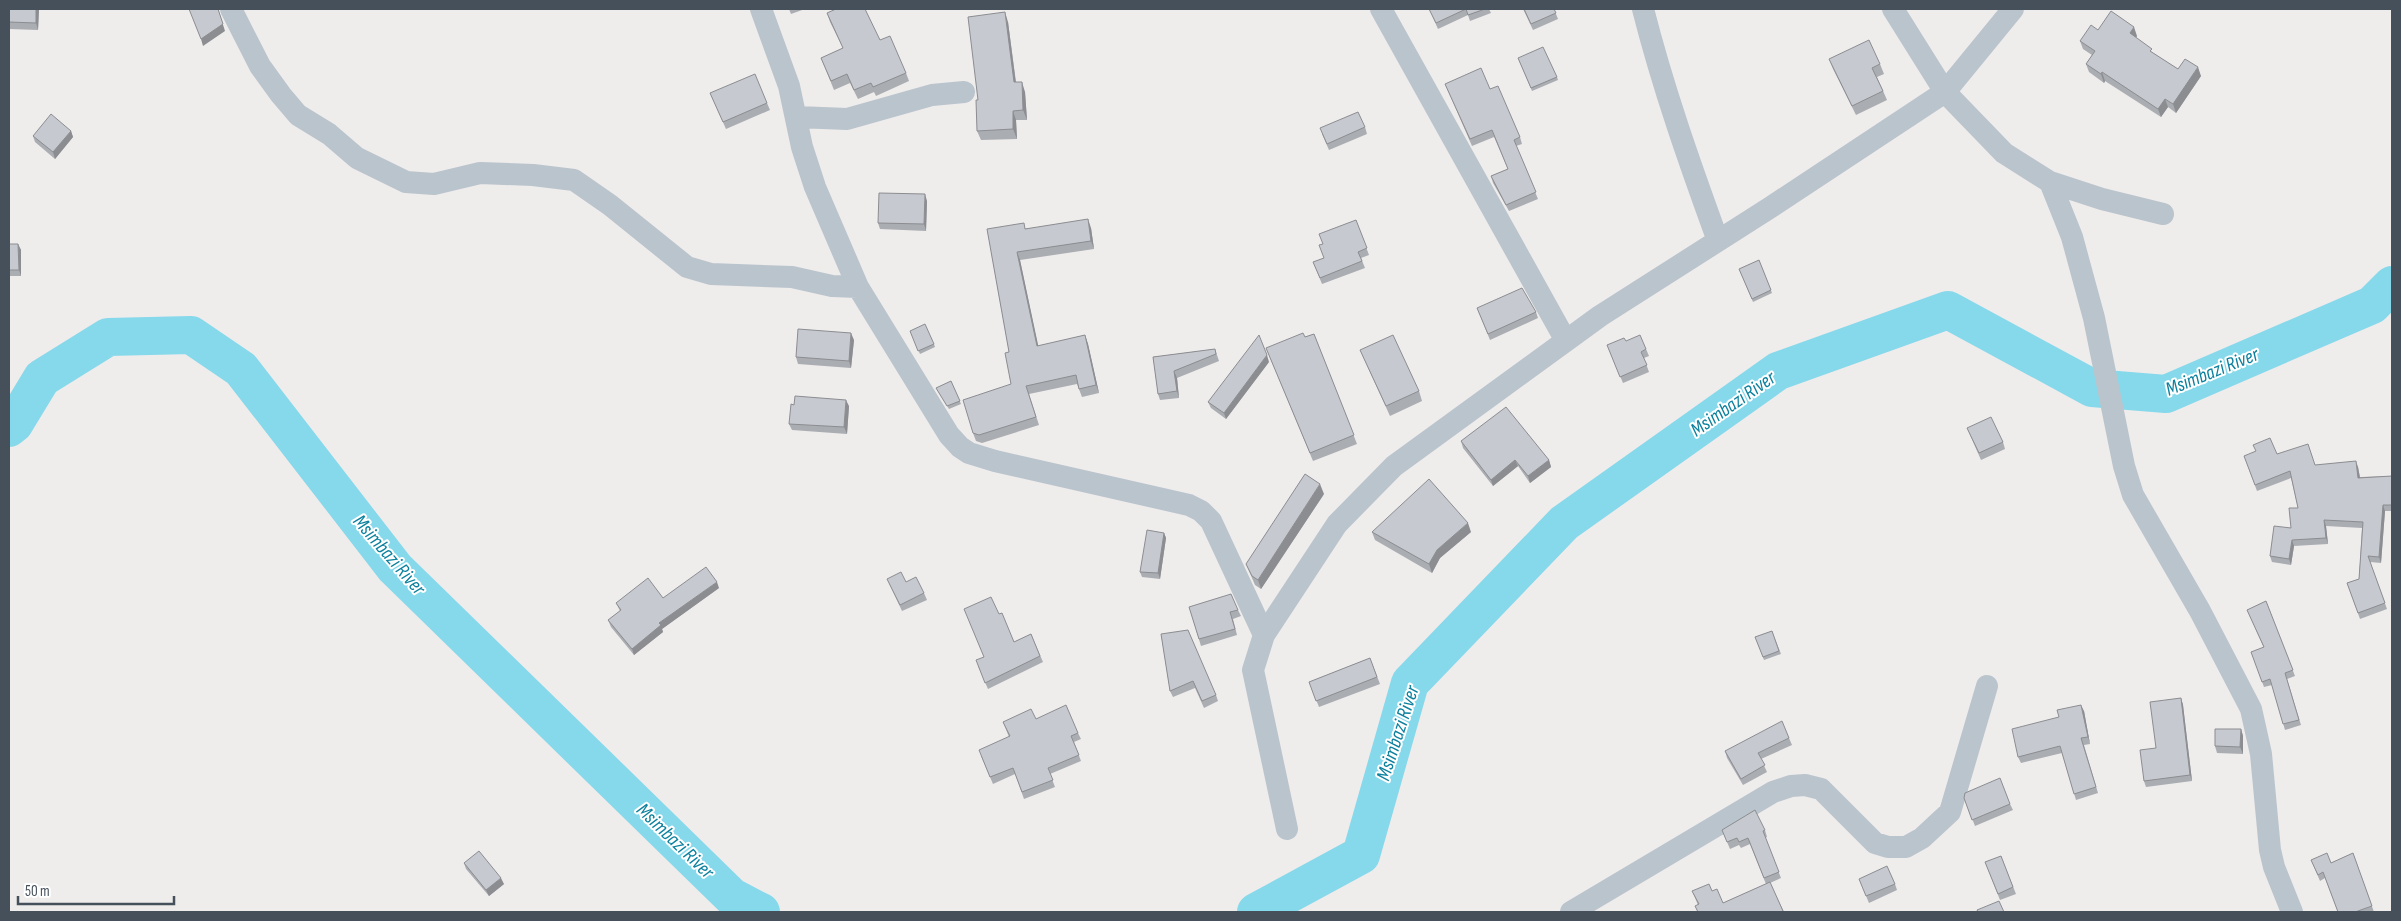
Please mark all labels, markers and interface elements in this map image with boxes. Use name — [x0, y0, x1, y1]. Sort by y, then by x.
water label: Msimbazi River — [2162, 342, 2263, 402]
water label: Msimbazi River — [1686, 365, 1781, 442]
water label: Msimbazi River — [348, 510, 431, 601]
water label: Msimbazi River — [1371, 681, 1425, 783]
water label: Msimbazi River — [631, 798, 720, 885]
scale bar — [18, 874, 174, 906]
text: 50 m — [25, 882, 50, 901]

